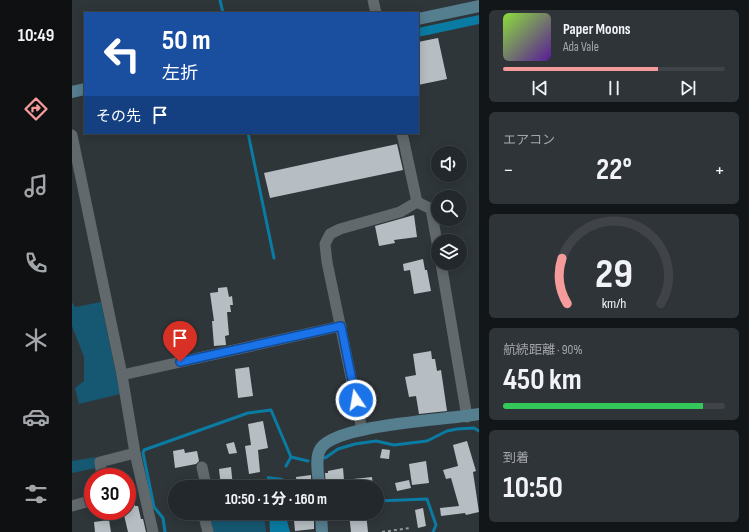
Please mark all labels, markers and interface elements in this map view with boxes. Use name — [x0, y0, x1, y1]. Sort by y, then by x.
text: Paper Moons — [563, 20, 631, 39]
text: 50 m — [162, 24, 211, 57]
text: 10:49 — [18, 25, 54, 46]
icon: left — [96, 28, 148, 80]
text: Ada Vale — [563, 39, 599, 55]
text: 左折 — [162, 63, 198, 84]
icon: previous — [529, 77, 551, 99]
icon: pause — [603, 77, 625, 99]
icon: next — [677, 77, 699, 99]
icon: directions — [22, 95, 50, 123]
icon: arrive — [149, 104, 171, 126]
text: その先 — [96, 107, 141, 126]
text: エアコン — [503, 132, 555, 148]
map controls — [431, 146, 467, 270]
button: sound — [431, 146, 467, 182]
text: 22° — [596, 152, 632, 188]
text: − — [503, 157, 514, 184]
text: + — [714, 157, 725, 184]
icon: music — [22, 172, 50, 200]
button: search — [431, 190, 467, 226]
button: layers — [431, 234, 467, 270]
icon: phone — [22, 249, 50, 277]
text: 29 — [595, 250, 633, 299]
text: km/h — [602, 295, 626, 312]
pin — [163, 321, 197, 362]
icon: climate — [22, 326, 50, 354]
icon: arrive — [169, 327, 191, 349]
text: 航続距離 · 90% — [503, 342, 583, 358]
text: 450 km — [503, 362, 582, 398]
position arrow — [335, 379, 377, 421]
icon: car — [22, 403, 50, 431]
text: 到着 — [503, 450, 529, 466]
speed limit sign: 30 — [84, 468, 136, 520]
text: 10:50 — [503, 470, 563, 506]
icon: filters — [22, 480, 50, 508]
text: 10:50 · 1 分 · 160 m — [225, 490, 327, 509]

